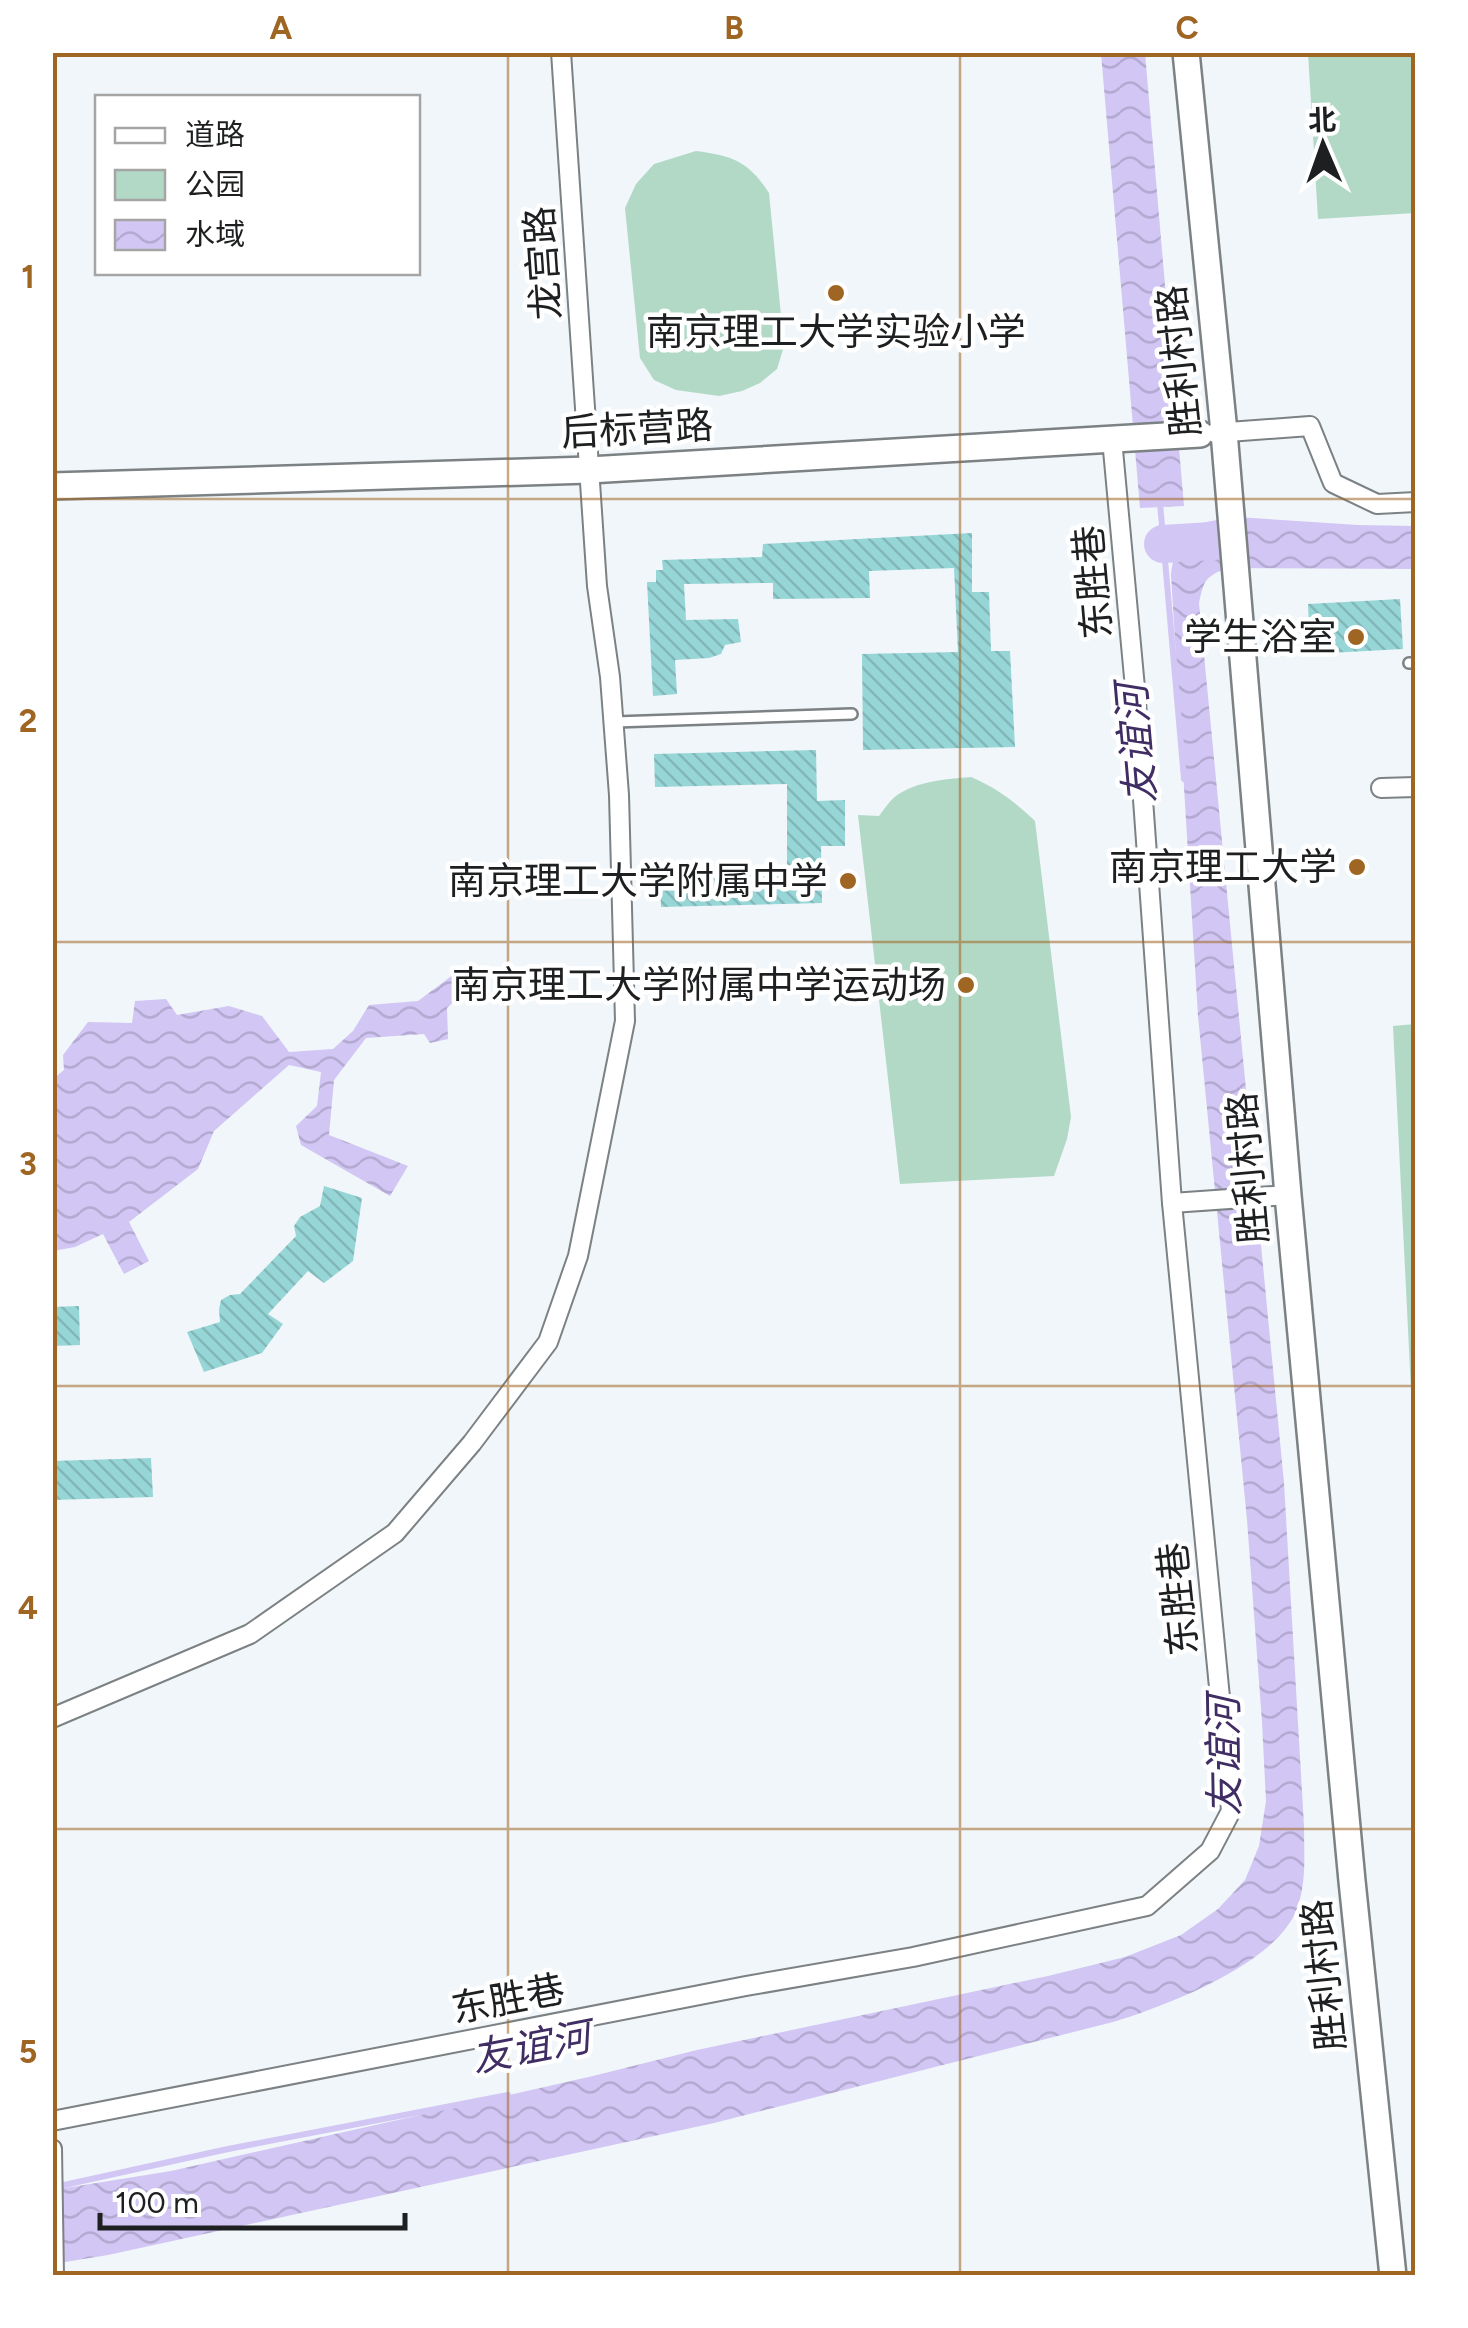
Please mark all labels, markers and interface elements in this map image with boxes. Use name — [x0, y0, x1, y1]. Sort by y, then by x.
text: A — [270, 9, 293, 47]
text: B — [724, 9, 744, 47]
text: C — [1175, 9, 1199, 47]
legend — [95, 95, 420, 275]
north arrow — [1273, 95, 1373, 195]
text: 北 — [1308, 103, 1337, 137]
text: 道路 — [185, 116, 245, 153]
text: 公园 — [185, 166, 245, 203]
street label: 龙宫路 — [516, 205, 570, 321]
text: 水域 — [185, 216, 245, 253]
text: 1 — [21, 258, 35, 296]
marker: 南京理工大学实验小学 — [825, 282, 847, 304]
street label: 胜利村路 — [1148, 283, 1210, 439]
place label: 南京理工大学实验小学 — [646, 309, 1026, 355]
street label: 后标营路 — [560, 402, 714, 456]
street label: 东胜巷 — [1065, 523, 1121, 641]
place label: 学生浴室 — [1184, 614, 1336, 660]
marker: 学生浴室 — [1345, 626, 1367, 648]
water label: 友谊河 — [1106, 675, 1165, 806]
text: 2 — [19, 702, 37, 740]
place label: 南京理工大学 — [1109, 844, 1337, 890]
marker: 南京理工大学 — [1346, 856, 1368, 878]
place label: 南京理工大学附属中学 — [448, 858, 828, 904]
marker: 南京理工大学附属中学 — [837, 870, 859, 892]
place label: 南京理工大学附属中学运动场 — [452, 962, 946, 1008]
marker: 南京理工大学附属中学运动场 — [955, 974, 977, 996]
street label: 胜利村路 — [1218, 1090, 1278, 1246]
text: 3 — [19, 1145, 37, 1183]
street label: 东胜巷 — [1149, 1540, 1207, 1658]
text: 4 — [18, 1589, 38, 1627]
water label: 友谊河 — [1199, 1689, 1249, 1816]
street label: 胜利村路 — [1293, 1897, 1355, 2053]
street label: 东胜巷 — [448, 1966, 568, 2032]
water label: 友谊河 — [468, 2011, 601, 2082]
text: 5 — [19, 2033, 37, 2071]
scale bar — [100, 2168, 405, 2230]
text: 100 m — [115, 2184, 199, 2221]

